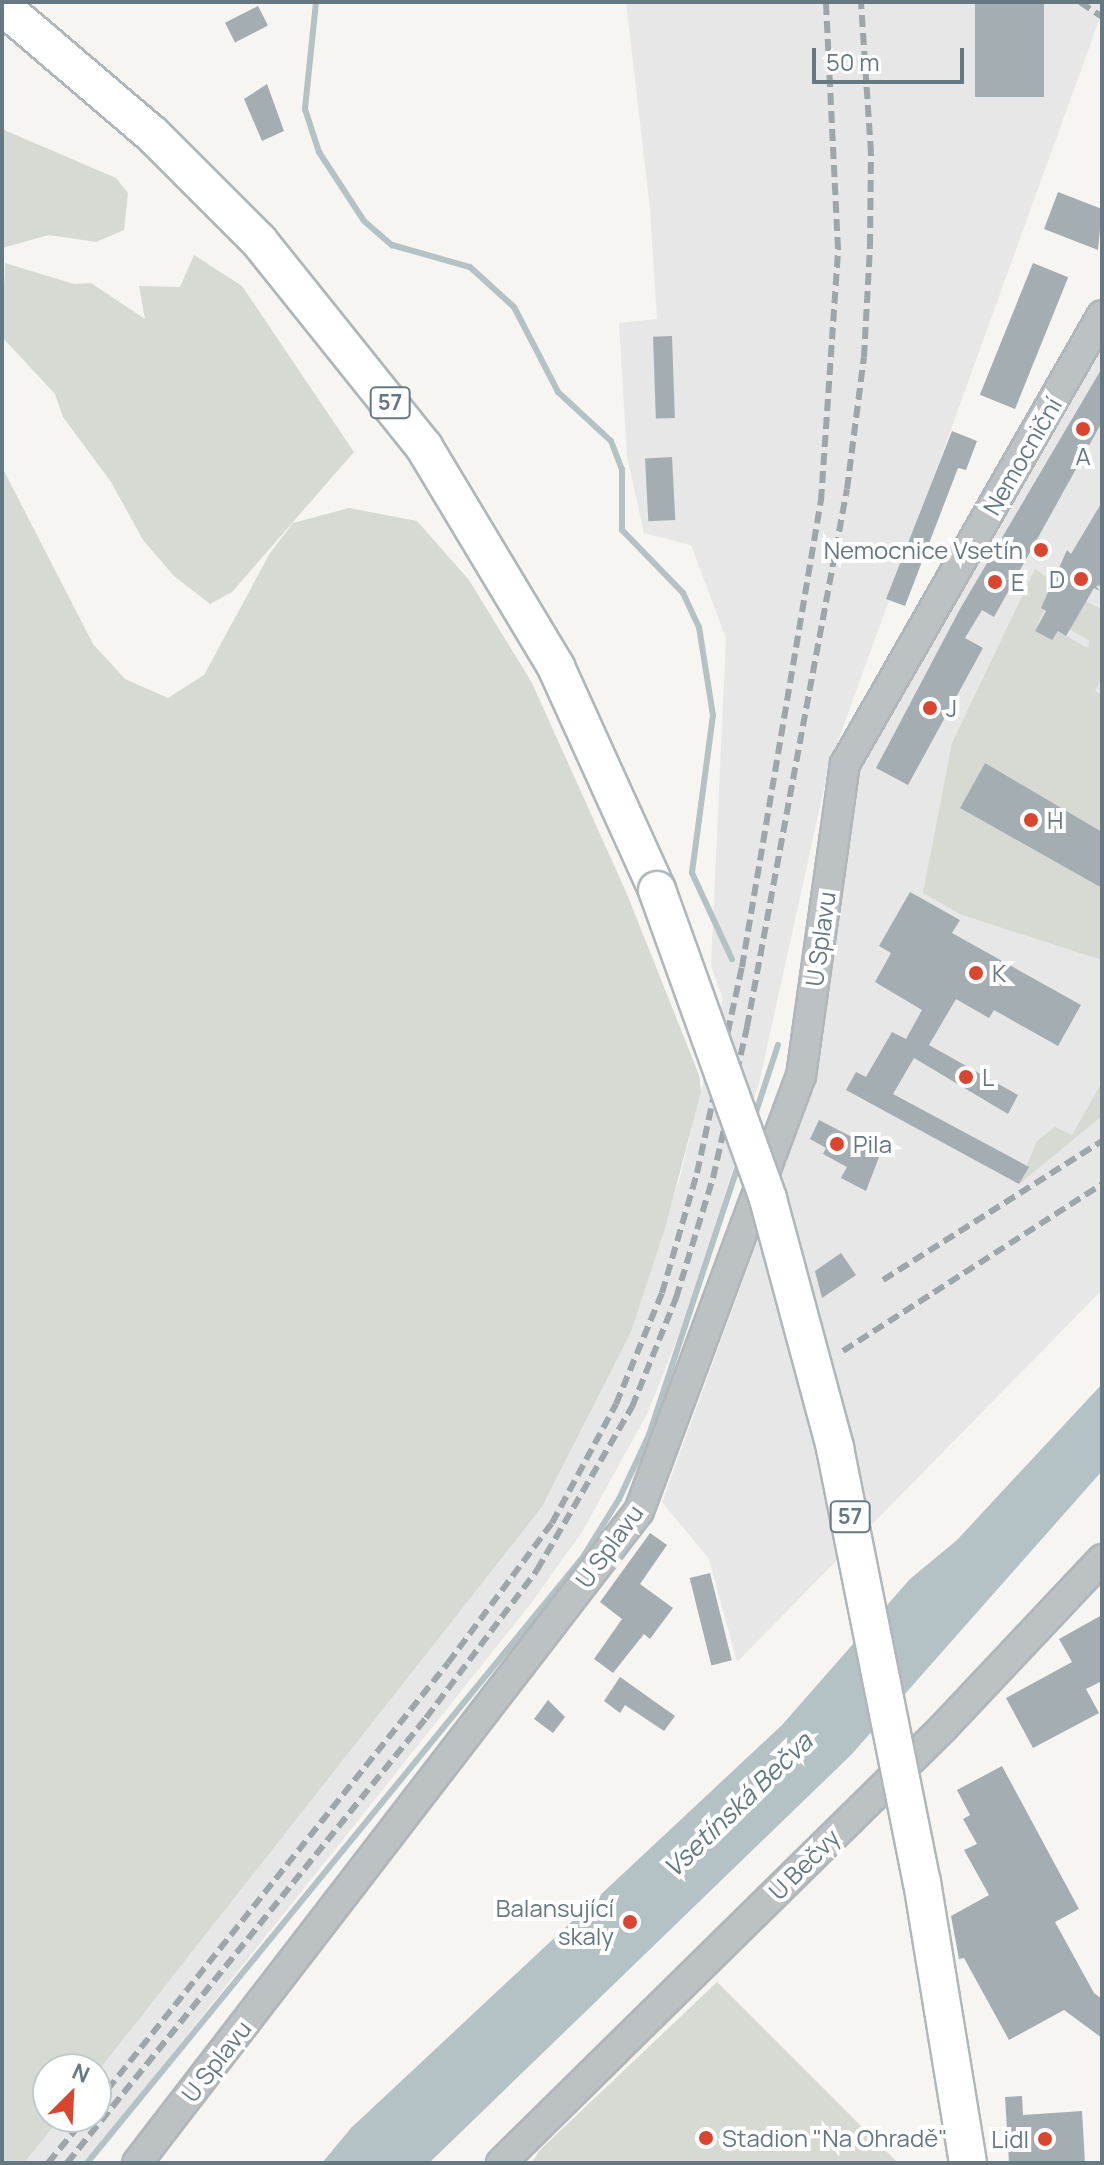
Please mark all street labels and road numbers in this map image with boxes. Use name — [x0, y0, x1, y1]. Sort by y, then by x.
road number: 57 — [368, 385, 412, 421]
street label: Nemocniční — [977, 392, 1067, 520]
street label: U Splavu — [799, 890, 841, 988]
street label: U Splavu — [569, 1499, 649, 1593]
road number: 57 — [828, 1499, 872, 1535]
street label: U Bečvy — [763, 1823, 845, 1905]
street label: U Splavu — [175, 2014, 257, 2108]

